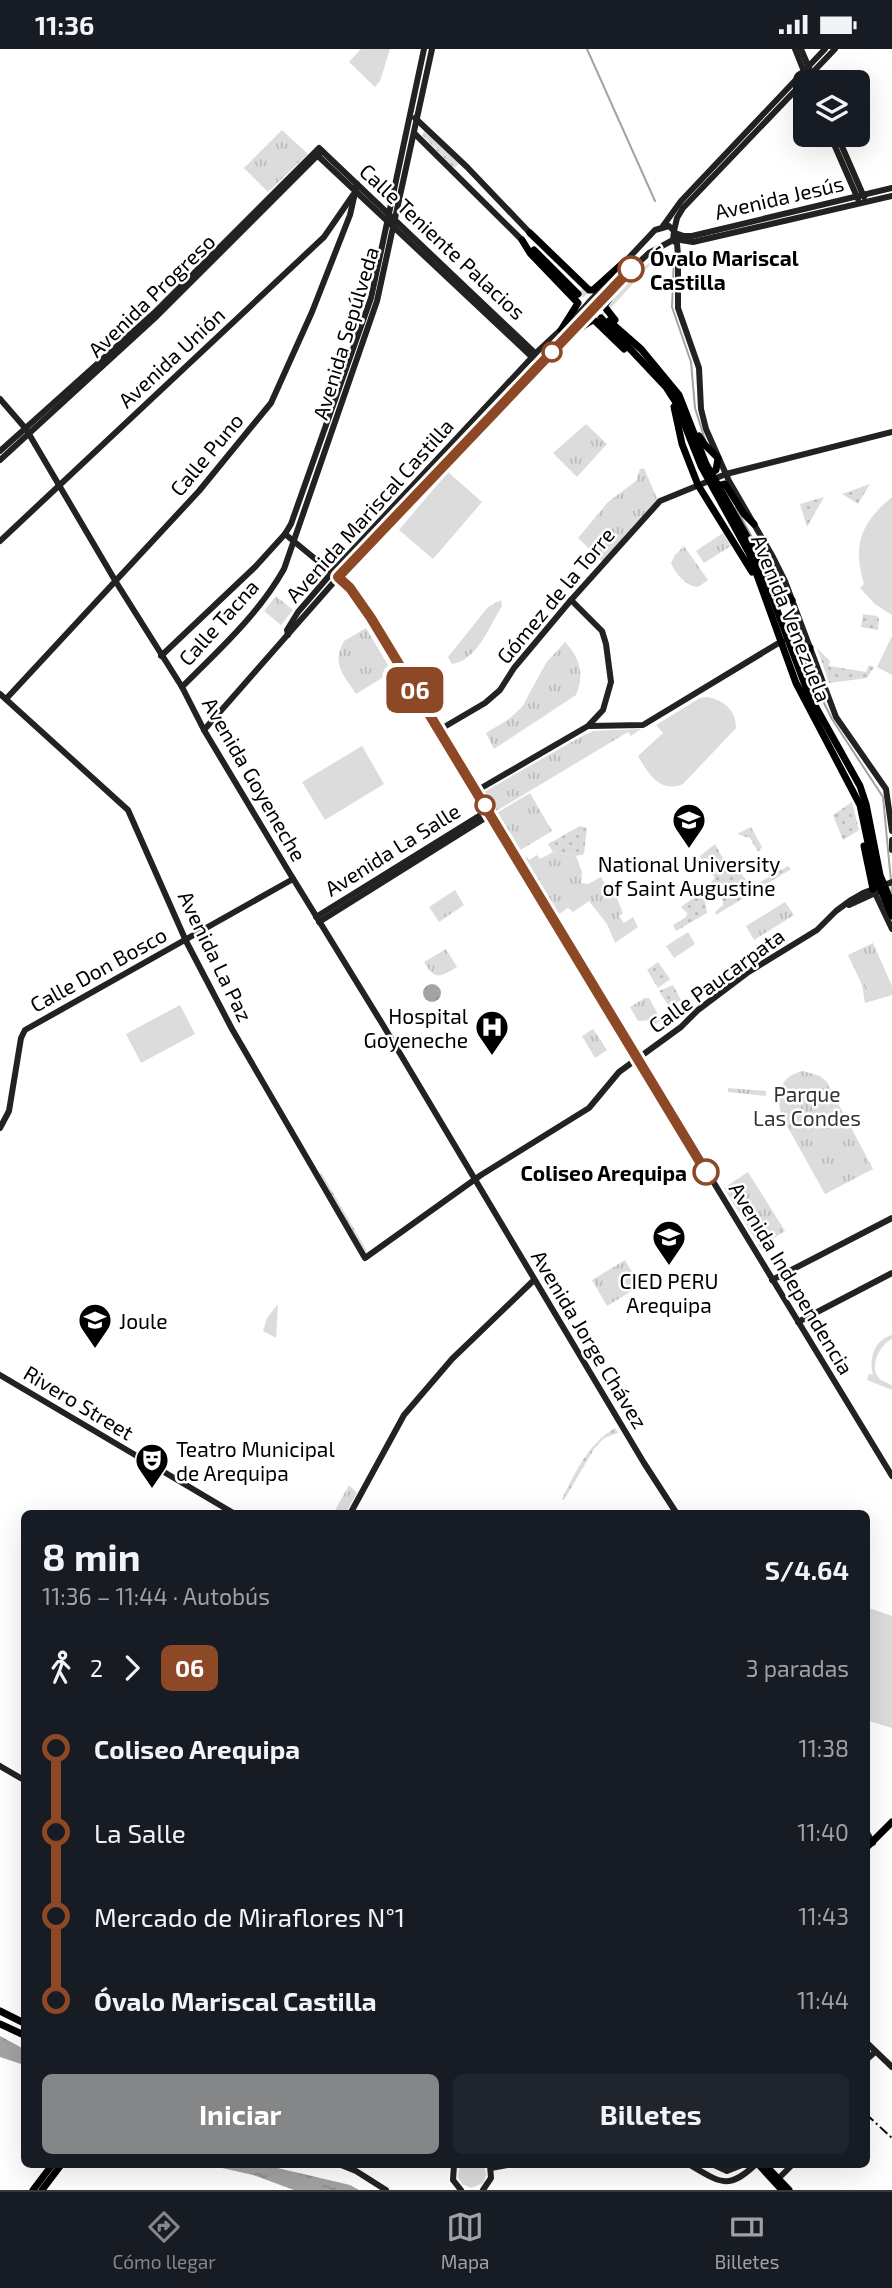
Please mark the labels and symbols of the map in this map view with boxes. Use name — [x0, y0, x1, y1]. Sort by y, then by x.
street label: Calle Teniente Palacios — [355, 158, 531, 324]
street label: Avenida Jesús — [712, 170, 846, 224]
street label: Avenida Progreso — [82, 228, 220, 362]
street label: Avenida Sepúlveda — [307, 244, 383, 422]
place label: Óvalo Mariscal Castilla — [650, 245, 799, 294]
marker: Óvalo Mariscal Castilla — [618, 256, 644, 282]
street label: Avenida Unión — [113, 301, 229, 413]
unlabelled marker — [542, 342, 562, 362]
street label: Calle Puno — [164, 408, 248, 500]
street label: Avenida Mariscal Castilla — [280, 413, 458, 607]
street label: Gómez de la Torre — [491, 522, 619, 668]
street label: Avenida Venezuela — [747, 531, 837, 705]
street label: Calle Tacna — [173, 574, 263, 670]
line badge: 06 — [384, 667, 446, 713]
street label: Avenida Goyeneche — [198, 693, 312, 865]
unlabelled marker — [475, 795, 495, 815]
street label: Avenida La Salle — [320, 797, 464, 901]
school or university icon: National University of Saint Augustine — [670, 801, 708, 850]
place label: National University of Saint Augustine — [598, 851, 780, 900]
street label: Avenida La Paz — [174, 887, 258, 1025]
street label: Calle Don Bosco — [25, 921, 171, 1017]
street label: Calle Paucarpata — [643, 923, 789, 1037]
place label: Hospital Goyeneche — [364, 1003, 469, 1052]
hospital icon: Hospital Goyeneche — [473, 1008, 511, 1057]
park label: Parque Las Condes — [753, 1081, 861, 1130]
marker: Coliseo Arequipa — [693, 1159, 719, 1185]
place label: Coliseo Arequipa — [521, 1160, 687, 1185]
street label: Avenida Independencia — [725, 1177, 859, 1379]
school or university icon: CIED PERU Arequipa — [650, 1218, 688, 1267]
street label: Avenida Jorge Chávez — [527, 1245, 653, 1433]
place label: CIED PERU Arequipa — [620, 1268, 718, 1317]
school or university icon: Joule — [76, 1301, 114, 1350]
place label: Joule — [119, 1308, 168, 1333]
street label: Rivero Street — [20, 1359, 138, 1445]
place label: Teatro Municipal de Arequipa — [176, 1436, 335, 1485]
theatre icon: Teatro Municipal de Arequipa — [133, 1441, 171, 1490]

